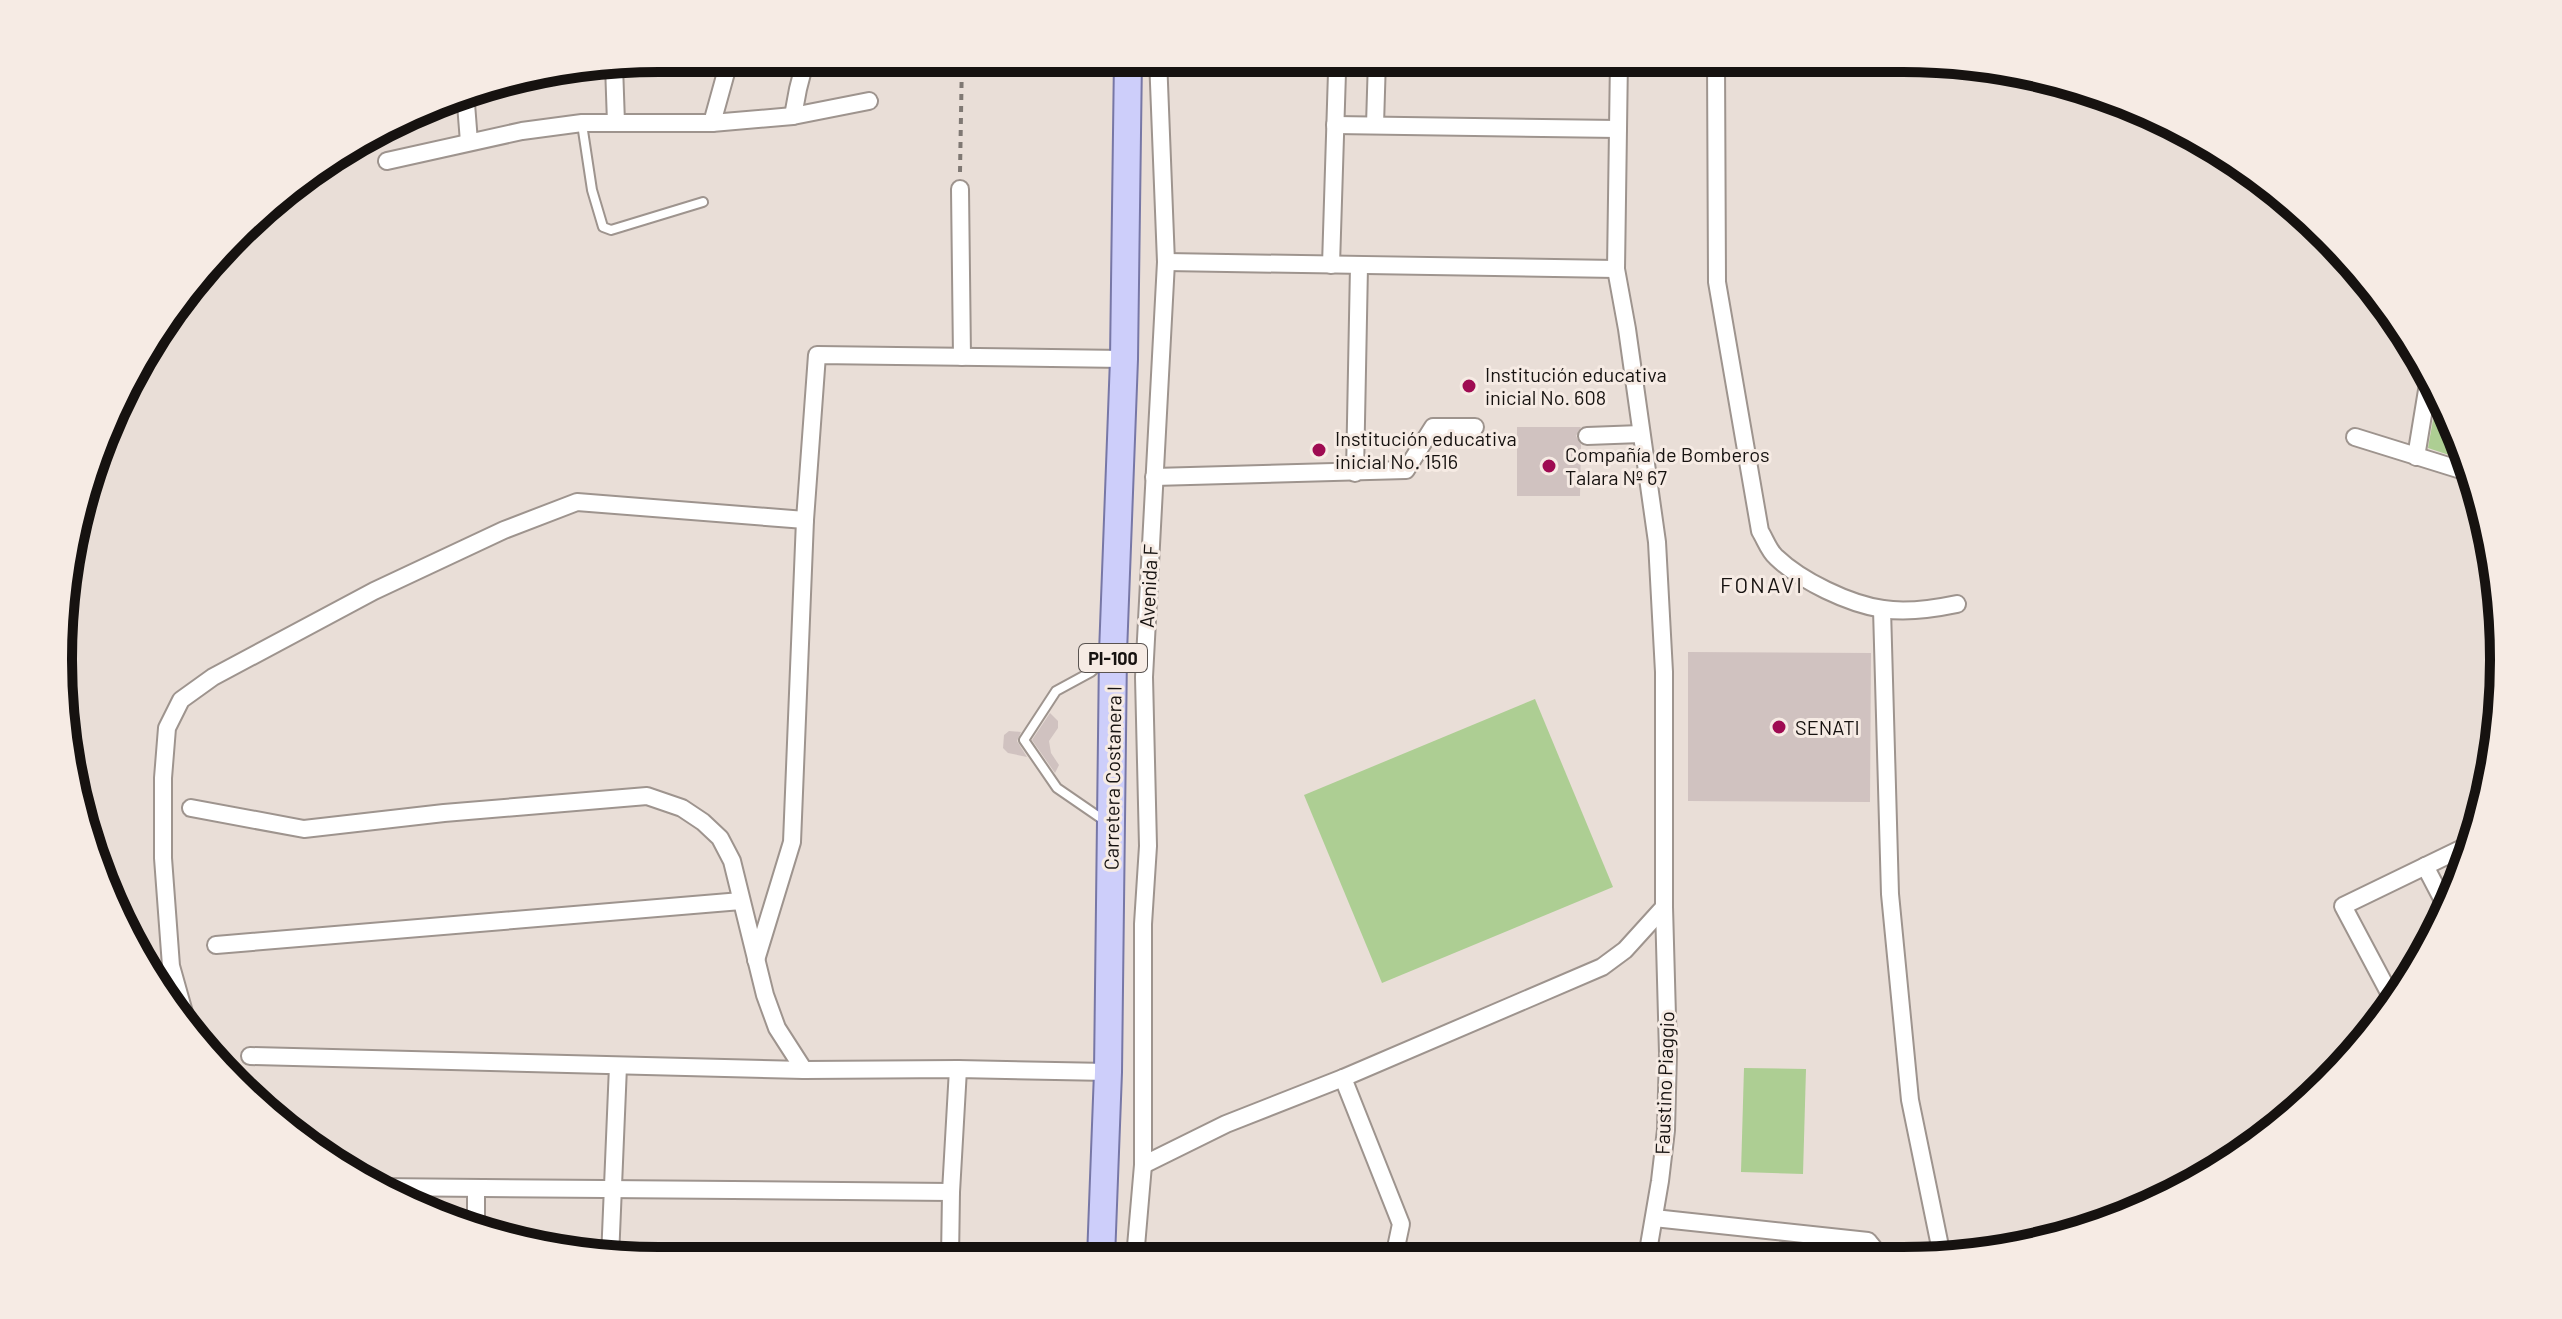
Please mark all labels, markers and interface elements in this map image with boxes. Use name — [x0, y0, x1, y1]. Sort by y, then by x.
place label: Institución educativa inicial No. 608 — [1485, 362, 1667, 409]
marker: Institución educativa inicial No. 608 — [1460, 377, 1478, 395]
place label: Institución educativa inicial No. 1516 — [1335, 426, 1517, 473]
marker: Institución educativa inicial No. 1516 — [1310, 441, 1328, 459]
place label: Compañía de Bomberos Talara Nº 67 — [1565, 442, 1770, 489]
marker: Compañía de Bomberos Talara Nº 67 — [1540, 457, 1558, 475]
street label: Avenida F — [1134, 544, 1162, 628]
district label: FONAVI — [1720, 571, 1804, 597]
road number: PI-100 — [1079, 644, 1147, 672]
street label: Carretera Costanera I — [1098, 686, 1126, 870]
place label: SENATI — [1795, 715, 1860, 739]
marker: SENATI — [1770, 718, 1788, 736]
street label: Faustino Piaggio — [1649, 1011, 1679, 1155]

